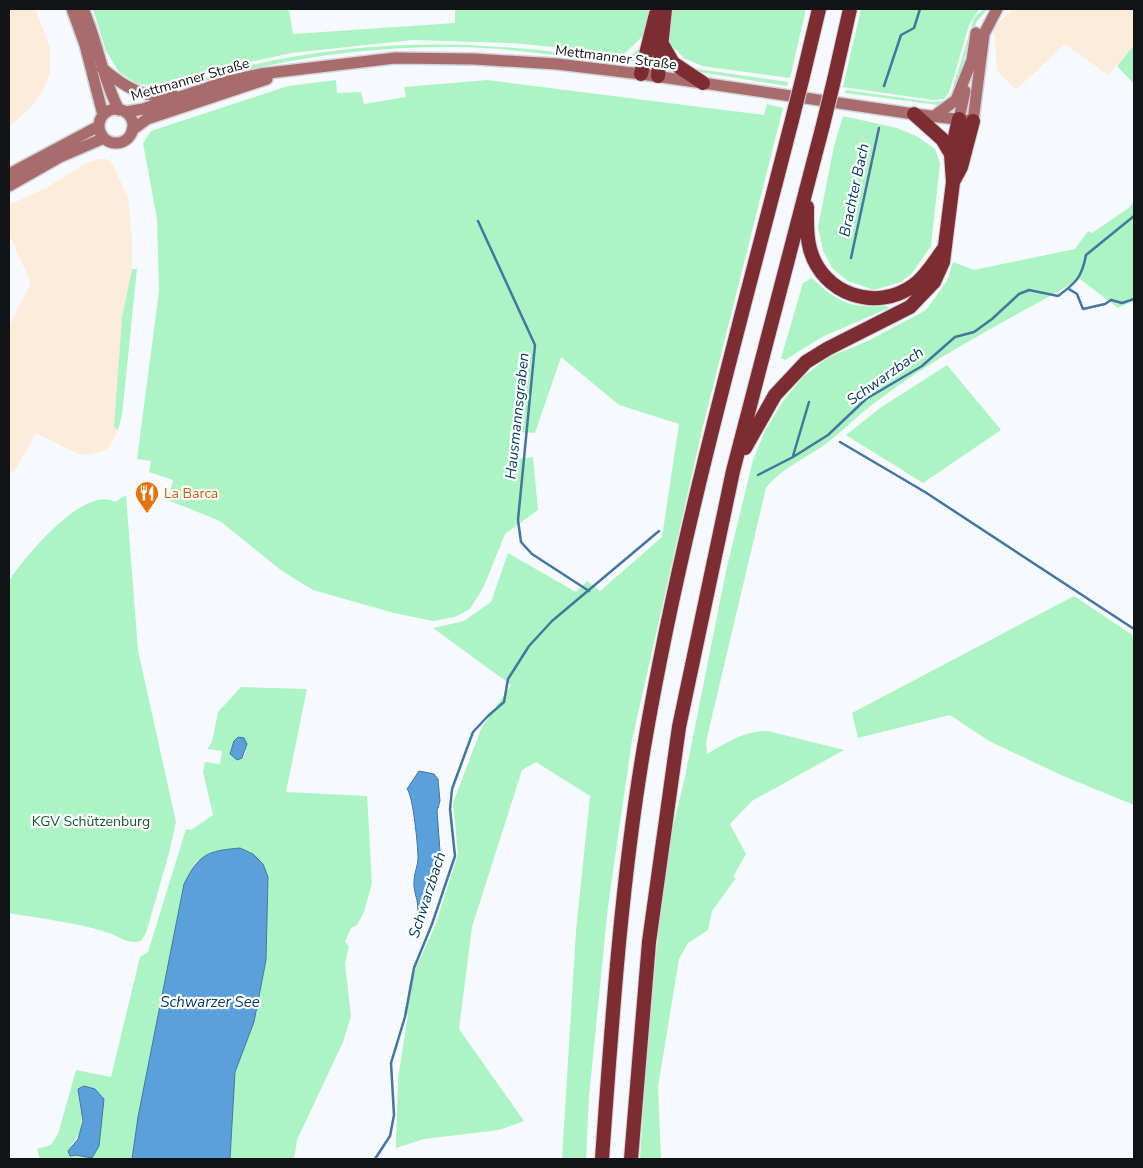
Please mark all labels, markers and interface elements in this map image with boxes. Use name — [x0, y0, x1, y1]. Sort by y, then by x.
street label: Mettmanner Straße — [554, 41, 678, 74]
street label: Mettmanner Straße — [129, 53, 252, 105]
water label: Brachter Bach — [834, 142, 874, 238]
water label: Schwarzbach — [843, 342, 927, 410]
water label: Hausmannsgraben — [500, 352, 534, 480]
restaurant icon: La Barca — [134, 480, 160, 514]
place label: La Barca — [164, 484, 218, 503]
park label: KGV Schützenburg — [32, 812, 150, 831]
water label: Schwarzbach — [404, 849, 450, 941]
water label: Schwarzer See — [160, 992, 260, 1012]

